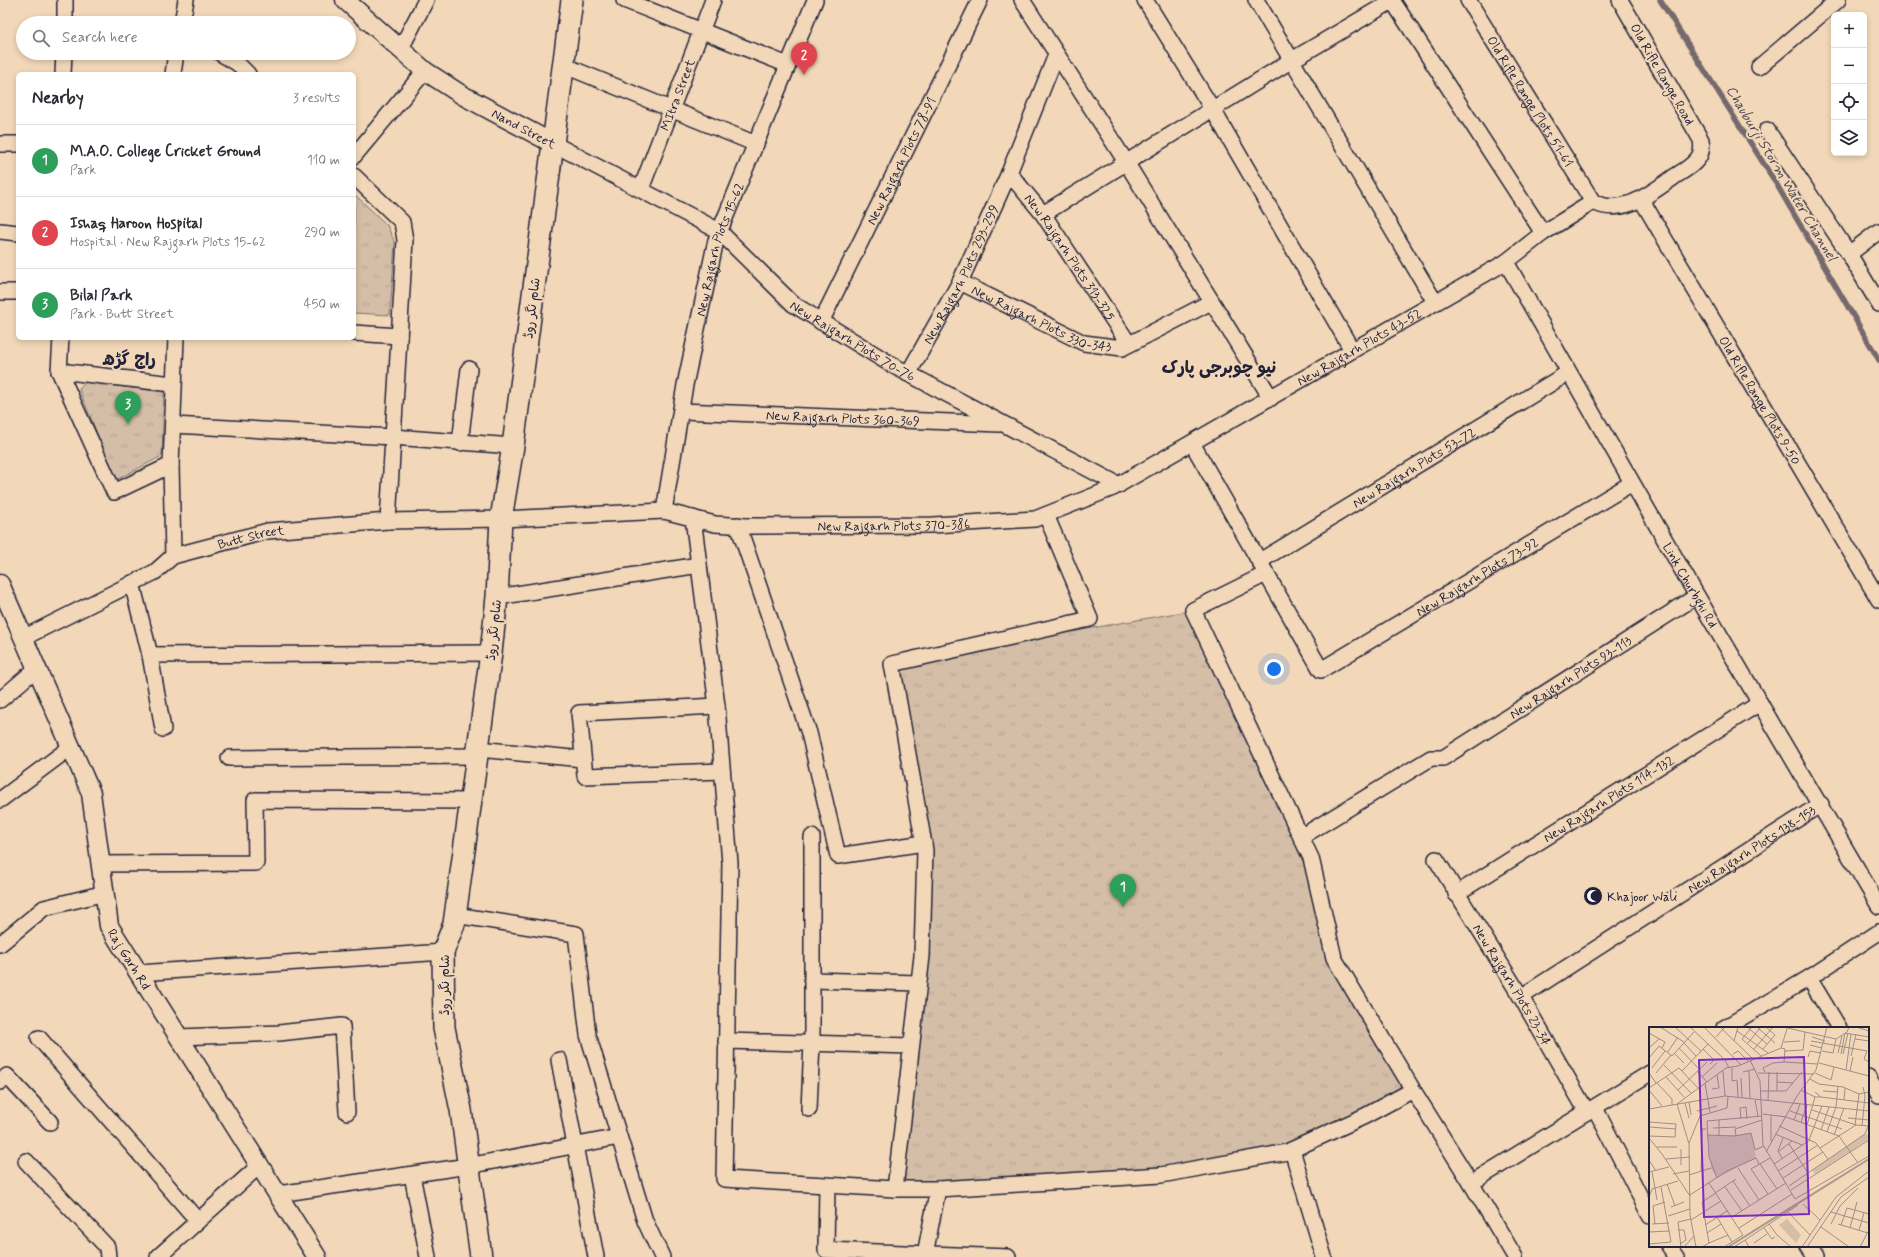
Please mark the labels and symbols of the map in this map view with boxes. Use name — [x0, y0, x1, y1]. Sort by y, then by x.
street label: Old Rifle Range Road — [1625, 21, 1698, 129]
street label: Old Rifle Range Plots 51-61 — [1482, 33, 1576, 171]
pin: 2 — [791, 42, 817, 75]
street label: MItra Street — [657, 56, 700, 133]
water label: Chauburji Storm Water Channel — [1722, 83, 1842, 266]
street label: New Rajgarh Plots 78-91 — [863, 95, 941, 228]
street label: Nand Street — [488, 105, 559, 153]
street label: New Rajgarh Plots 15-62 — [693, 180, 749, 318]
street label: New Rajgarh Plots 313-325 — [1020, 191, 1118, 324]
street label: New Rajgarh Plots 293-299 — [920, 202, 1004, 347]
street label: شام نگر روڈ — [520, 277, 546, 340]
street label: New Rajgarh Plots 330-343 — [968, 282, 1113, 357]
street label: New Rajgarh Plots 70-76 — [786, 297, 918, 386]
street label: New Rajgarh Plots 43-52 — [1294, 305, 1425, 390]
street label: Old Rifle Range Plots 9-50 — [1714, 333, 1804, 469]
district label: راج گڑھ — [102, 349, 156, 371]
district label: نیو چوبرجی پارک — [1162, 357, 1276, 379]
pin: 3 — [115, 391, 141, 424]
street label: New Rajgarh Plots 360-369 — [766, 407, 920, 431]
street label: New Rajgarh Plots 53-72 — [1350, 424, 1479, 513]
street label: New Rajgarh Plots 370-386 — [817, 516, 971, 537]
street label: Butt Street — [216, 523, 285, 554]
street label: New Rajgarh Plots 73-92 — [1413, 534, 1542, 621]
street label: Link Churbghi Rd — [1658, 540, 1721, 631]
street label: شام نگر روڈ — [483, 599, 507, 662]
street label: New Rajgarh Plots 93-113 — [1507, 632, 1636, 723]
your location — [1264, 659, 1284, 679]
street label: New Rajgarh Plots 114-132 — [1541, 752, 1678, 847]
street label: New Rajgarh Plots 138-153 — [1685, 802, 1820, 898]
pin: 1 — [1110, 874, 1136, 907]
mosque icon: Khajoor Wali — [1582, 885, 1604, 907]
place label: Khajoor Wali — [1607, 889, 1678, 906]
street label: New Rajgarh Plots 23-34 — [1468, 921, 1554, 1049]
street label: Raj Garh Rd — [103, 926, 154, 993]
street label: شام نگر روڈ — [437, 954, 455, 1016]
inset map — [1649, 1027, 1869, 1247]

